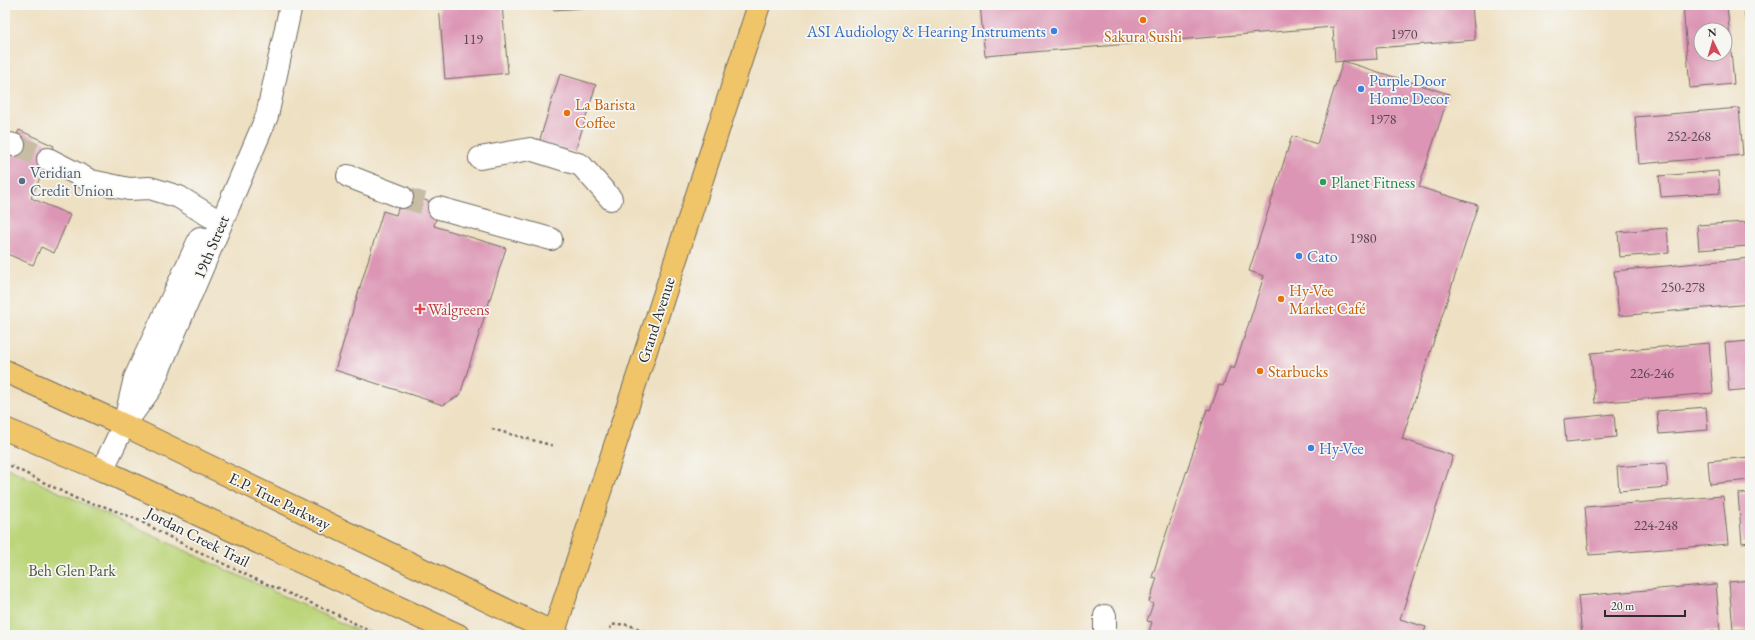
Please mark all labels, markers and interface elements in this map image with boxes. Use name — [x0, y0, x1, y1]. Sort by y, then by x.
marker: Sakura Sushi — [1138, 15, 1148, 25]
place label: ASI Audiology & Hearing Instruments — [806, 21, 1046, 42]
north arrow — [1693, 22, 1733, 62]
house number: 1970 — [1391, 25, 1418, 43]
text: N — [1707, 25, 1717, 39]
marker: ASI Audiology & Hearing Instruments — [1049, 26, 1059, 36]
place label: Sakura Sushi — [1104, 26, 1182, 47]
house number: 119 — [463, 30, 483, 48]
place label: Purple Door Home Decor — [1369, 70, 1450, 109]
marker: Purple Door Home Decor — [1356, 84, 1366, 94]
place label: La Barista Coffee — [575, 94, 636, 133]
marker: La Barista Coffee — [562, 108, 572, 118]
house number: 1978 — [1370, 110, 1397, 128]
house number: 252-268 — [1667, 127, 1711, 145]
place label: Veridian Credit Union — [30, 162, 114, 201]
place label: Planet Fitness — [1331, 172, 1415, 193]
marker: Veridian Credit Union — [17, 176, 27, 186]
marker: Planet Fitness — [1318, 177, 1328, 187]
street label: 19th Street — [188, 212, 234, 282]
house number: 1980 — [1350, 229, 1377, 247]
place label: Cato — [1307, 246, 1338, 267]
marker: Cato — [1294, 251, 1304, 261]
street label: Grand Avenue — [632, 274, 680, 366]
house number: 250-278 — [1661, 278, 1705, 296]
place label: Hy-Vee Market Café — [1289, 280, 1365, 319]
marker: Hy-Vee Market Café — [1276, 294, 1286, 304]
place label: Walgreens — [428, 299, 490, 320]
marker: Walgreens — [415, 304, 425, 314]
place label: Starbucks — [1268, 361, 1328, 382]
house number: 226-246 — [1630, 364, 1674, 382]
marker: Starbucks — [1255, 366, 1265, 376]
place label: Hy-Vee — [1319, 438, 1364, 459]
marker: Hy-Vee — [1306, 443, 1316, 453]
street label: E.P. True Parkway — [226, 467, 335, 535]
street label: Jordan Creek Trail — [141, 501, 253, 572]
house number: 224-248 — [1634, 516, 1678, 534]
park label: Beh Glen Park — [28, 560, 116, 581]
scale bar — [1605, 592, 1685, 618]
text: 20 m — [1611, 598, 1635, 614]

